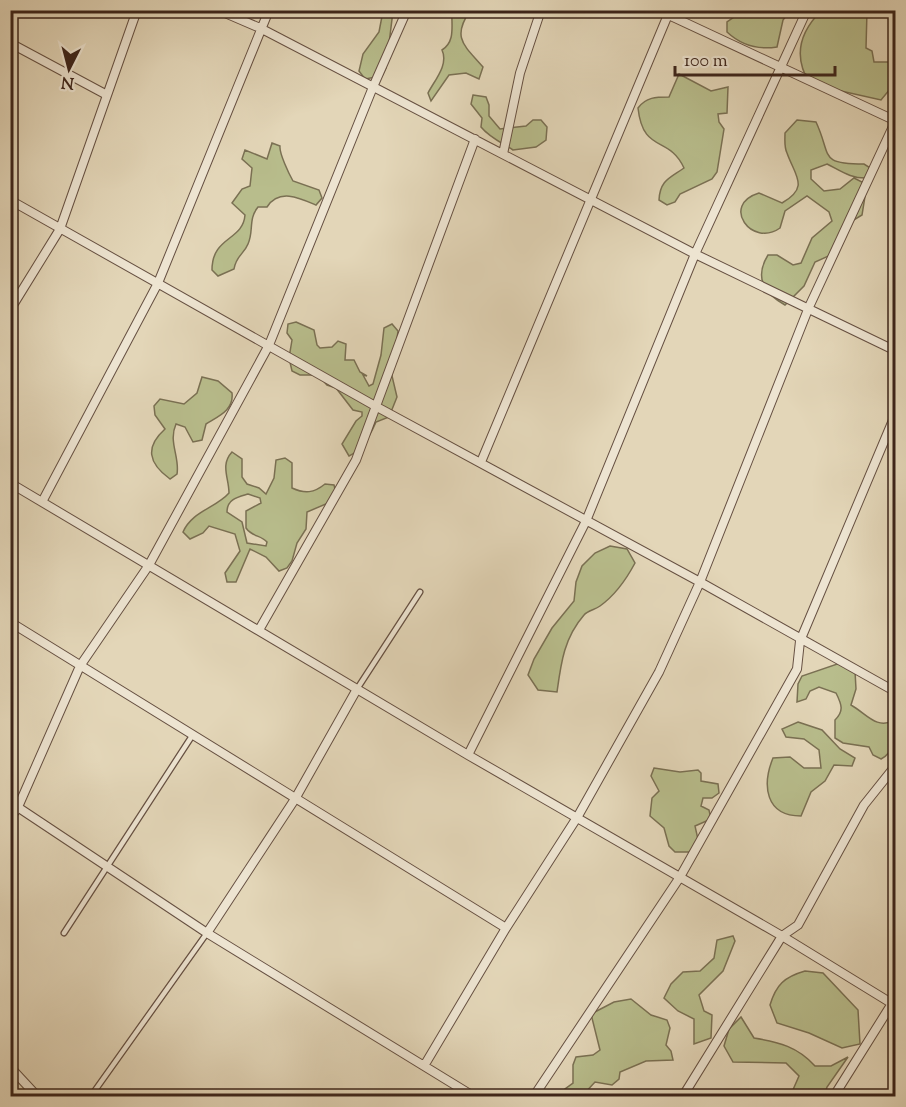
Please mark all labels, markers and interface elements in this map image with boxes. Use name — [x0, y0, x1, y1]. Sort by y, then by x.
north arrow — [39, 39, 99, 99]
scale bar — [675, 39, 836, 77]
text: 100 m — [684, 49, 728, 75]
text: N — [60, 69, 75, 94]

